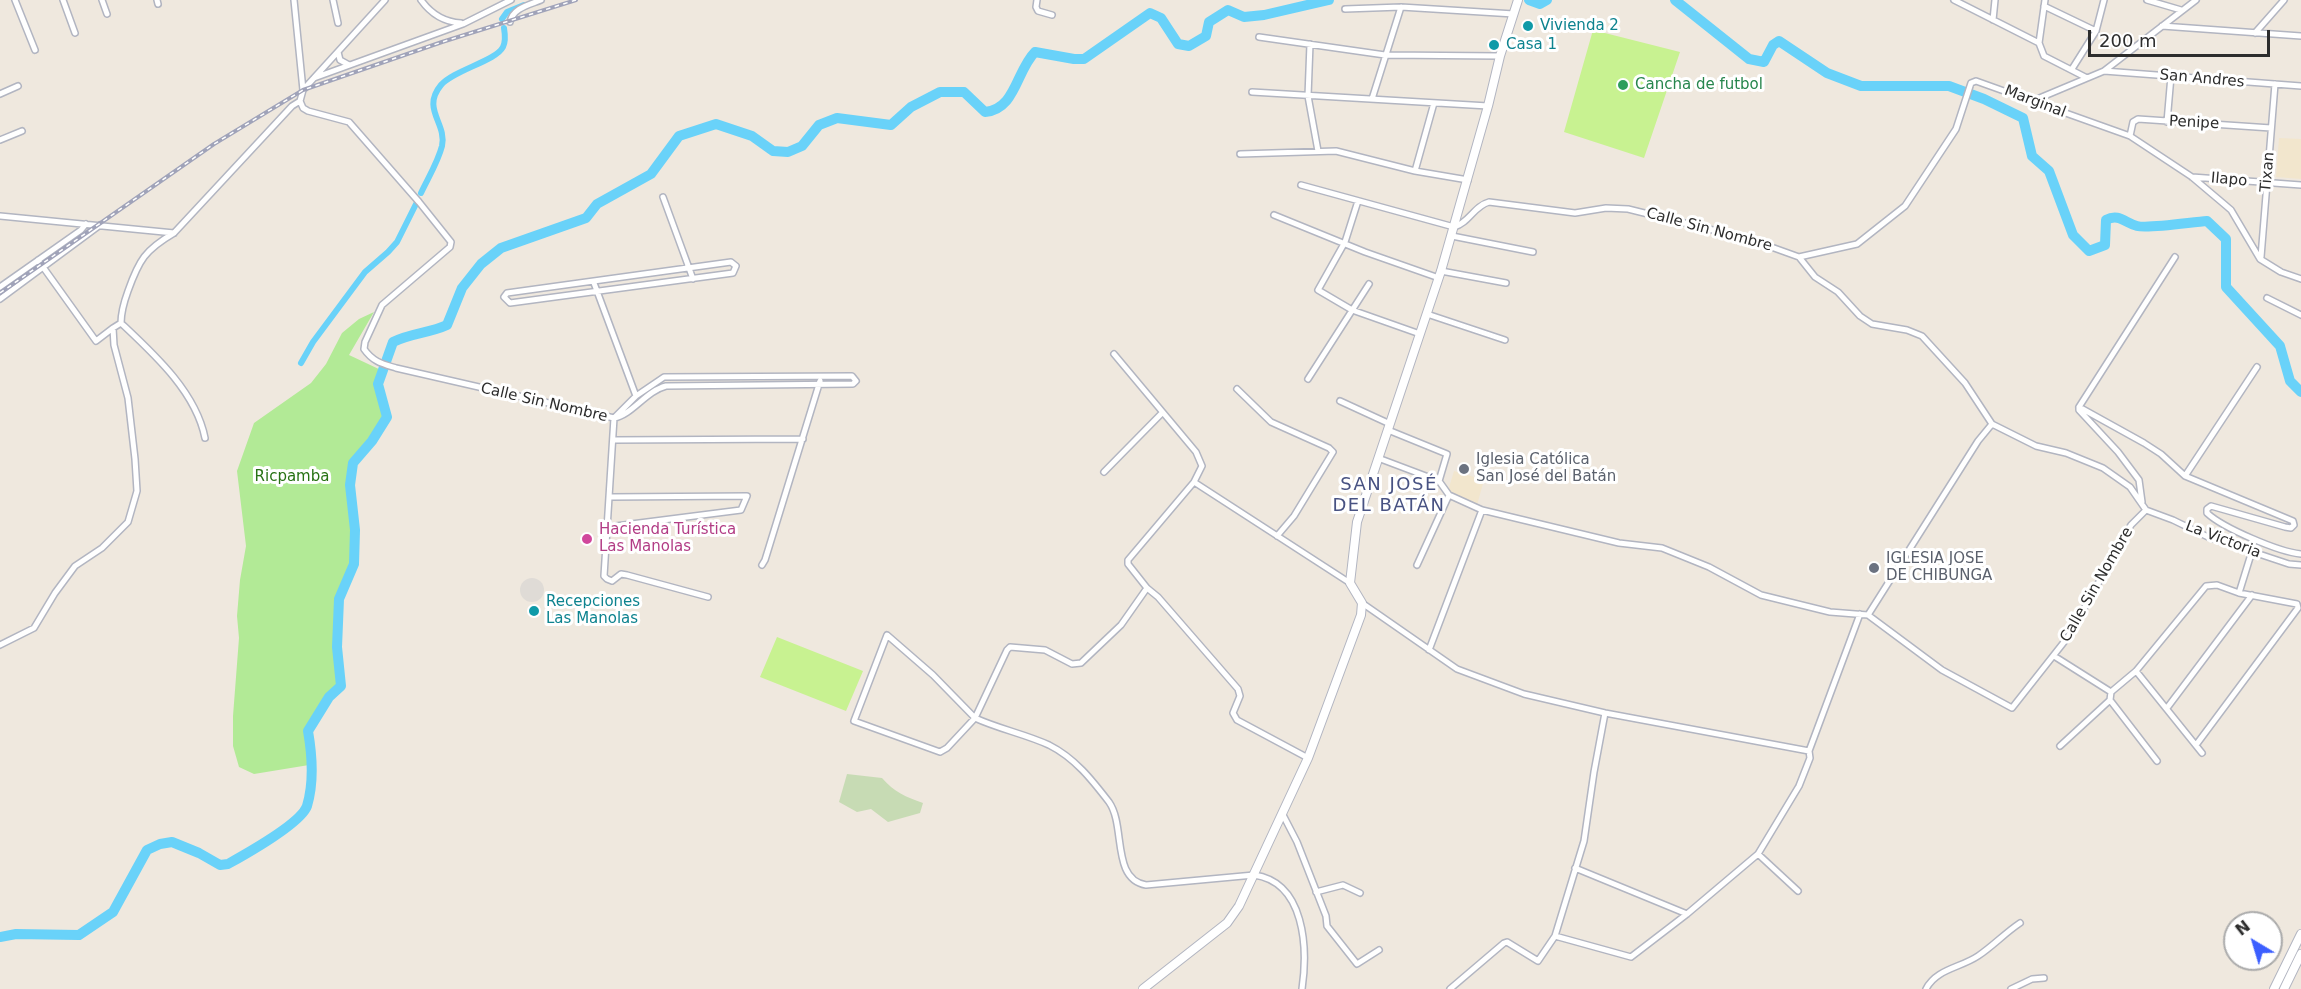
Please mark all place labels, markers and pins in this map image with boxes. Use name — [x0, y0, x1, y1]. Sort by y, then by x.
place label: Vivienda 2 — [1540, 17, 1619, 35]
marker: Vivienda 2 — [1521, 19, 1535, 33]
place label: Casa 1 — [1506, 36, 1557, 54]
marker: Casa 1 — [1487, 38, 1501, 52]
place label: Cancha de futbol — [1635, 76, 1763, 94]
marker: Cancha de futbol — [1616, 78, 1630, 92]
place label: Iglesia Católica San José del Batán — [1476, 451, 1616, 486]
marker: Iglesia Católica San José del Batán — [1457, 462, 1471, 476]
place label: Hacienda Turística Las Manolas — [599, 521, 736, 556]
marker: Hacienda Turística Las Manolas — [580, 532, 594, 546]
place label: IGLESIA JOSE DE CHIBUNGA — [1886, 550, 1992, 585]
marker: IGLESIA JOSE DE CHIBUNGA — [1867, 561, 1881, 575]
place label: Recepciones Las Manolas — [546, 593, 640, 628]
marker: Recepciones Las Manolas — [527, 604, 541, 618]

